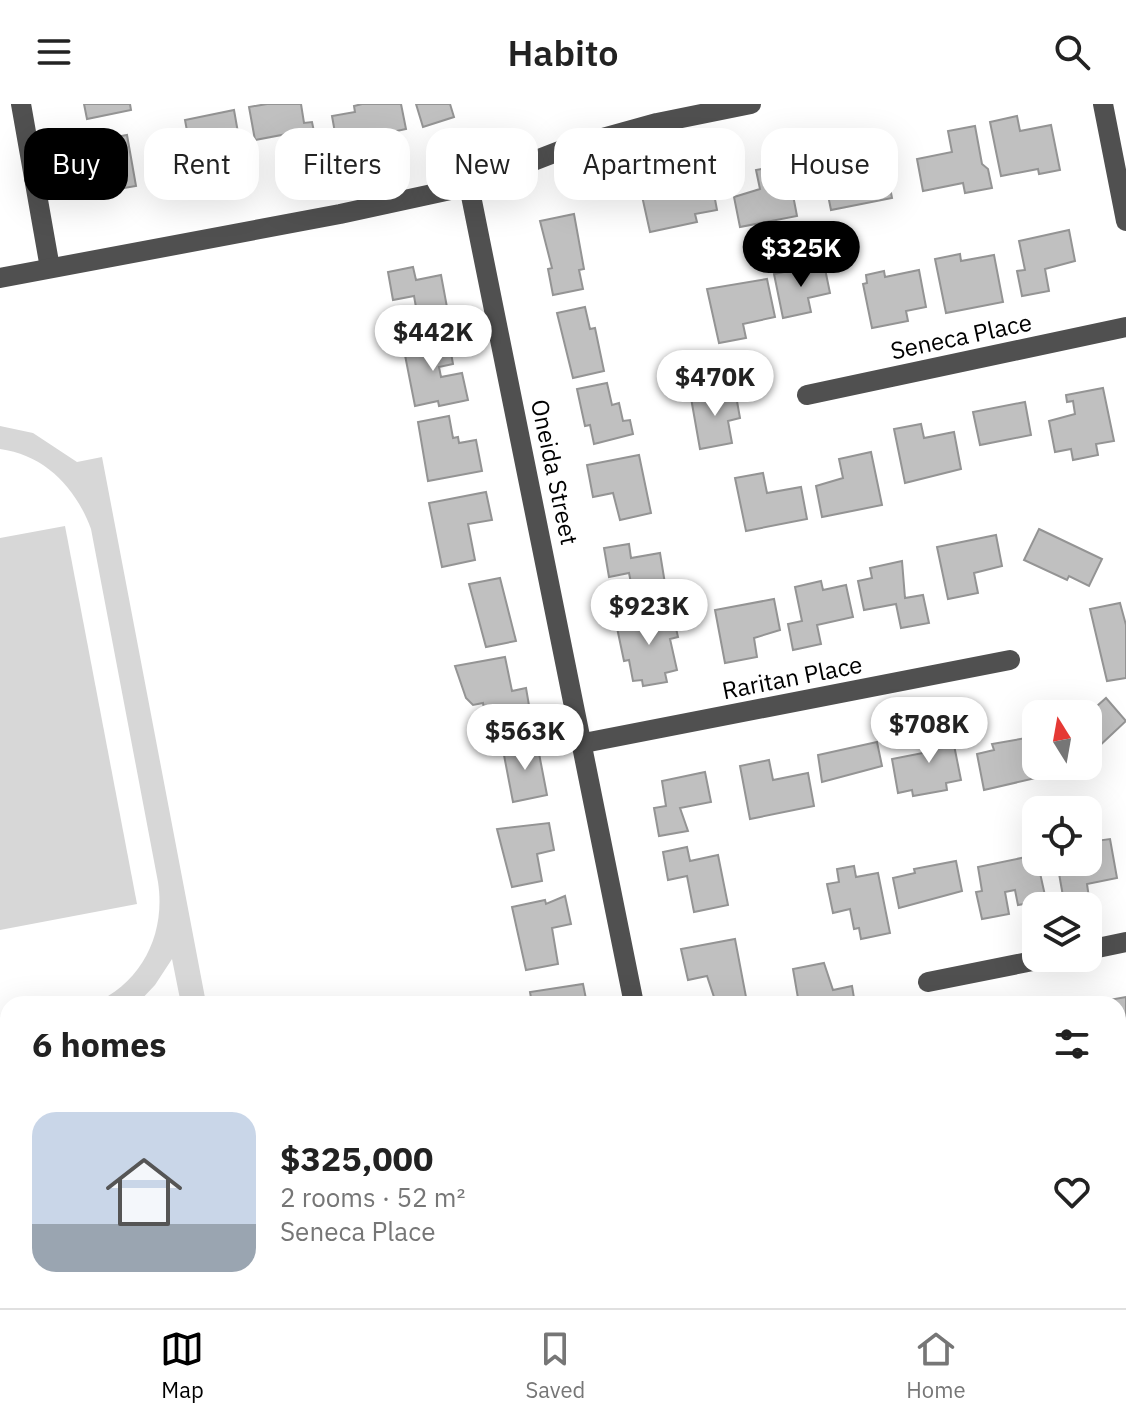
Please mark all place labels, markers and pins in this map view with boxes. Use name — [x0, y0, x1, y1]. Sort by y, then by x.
pin: $325K — [745, 221, 857, 289]
pin: $442K — [377, 305, 489, 373]
pin: $470K — [659, 350, 771, 418]
pin: $923K — [593, 579, 705, 647]
pin: $708K — [873, 697, 985, 765]
pin: $563K — [469, 704, 581, 772]

